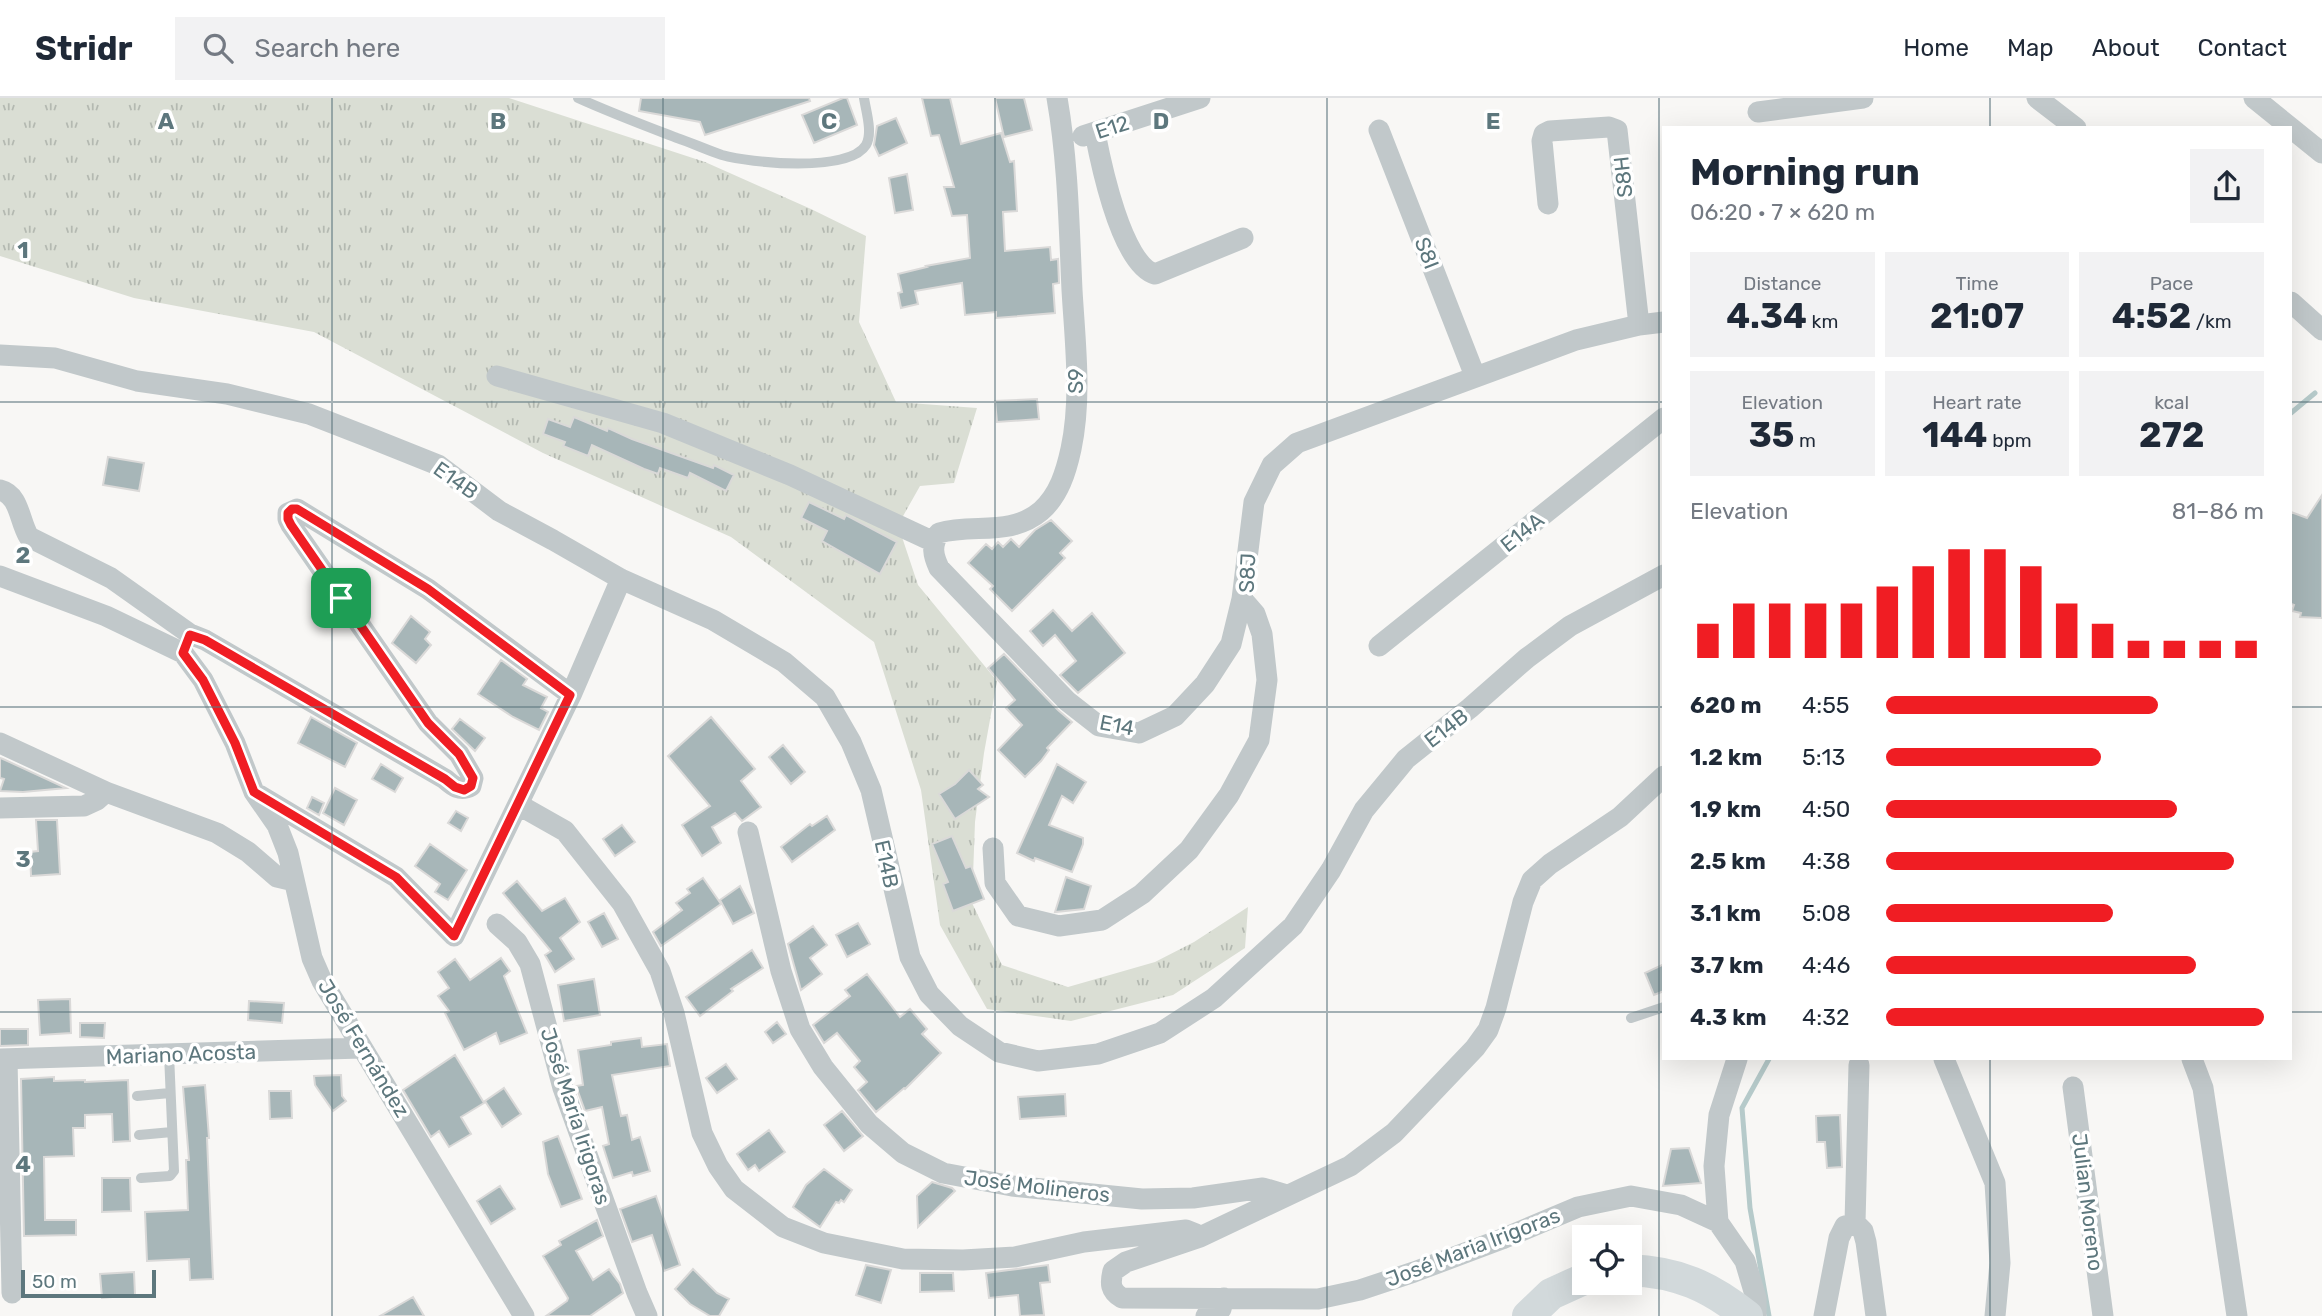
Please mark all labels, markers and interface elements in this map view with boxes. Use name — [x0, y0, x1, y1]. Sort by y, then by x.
search box — [175, 17, 665, 80]
text: Stridr — [35, 29, 133, 68]
icon: search — [199, 29, 237, 67]
text: Search here — [255, 33, 400, 64]
text: Home — [1903, 34, 1969, 62]
text: Map — [2007, 34, 2054, 62]
text: About — [2092, 34, 2160, 62]
text: Contact — [2198, 34, 2287, 62]
text: A — [158, 107, 175, 135]
text: B — [490, 107, 506, 135]
text: C — [821, 107, 837, 135]
text: D — [1153, 107, 1169, 135]
text: E — [1486, 107, 1500, 135]
street label: E12 — [1092, 110, 1132, 144]
text: Morning run — [1690, 149, 1920, 195]
button: share — [2190, 149, 2264, 223]
street label: S8H — [1608, 155, 1638, 199]
text: 06:20 · 7 × 620 m — [1690, 198, 1875, 226]
street label: S8I — [1410, 234, 1444, 272]
text: 1 — [17, 236, 29, 264]
text: Distance — [1743, 272, 1821, 295]
text: Time — [1955, 272, 1999, 295]
text: Pace — [2150, 272, 2193, 295]
text: 4.34 — [1726, 295, 1807, 337]
text: 21:07 — [1930, 295, 2024, 337]
text: 4:52 — [2112, 295, 2191, 337]
text: km — [1807, 310, 1838, 333]
text: /km — [2191, 310, 2232, 333]
street label: S9 — [1063, 368, 1088, 394]
text: Elevation — [1742, 391, 1823, 414]
text: Heart rate — [1932, 391, 2022, 414]
text: kcal — [2154, 391, 2189, 414]
text: 35 — [1749, 414, 1794, 456]
text: 144 — [1922, 414, 1988, 456]
text: 272 — [2139, 414, 2204, 456]
text: m — [1794, 429, 1816, 452]
text: bpm — [1988, 429, 2032, 452]
street label: E14B — [429, 456, 483, 504]
text: Elevation — [1690, 497, 1789, 525]
text: 81–86 m — [2172, 497, 2264, 525]
street label: E14A — [1495, 507, 1549, 557]
text: 2 — [16, 541, 30, 569]
street label: S8J — [1233, 553, 1261, 593]
pin — [311, 568, 371, 628]
icon: arrive — [322, 579, 360, 617]
text: 620 m — [1690, 691, 1762, 719]
text: 4:55 — [1802, 691, 1850, 719]
street label: E14B — [1419, 703, 1473, 753]
street label: E14 — [1098, 709, 1136, 741]
text: 1.2 km — [1690, 743, 1762, 771]
text: 5:13 — [1802, 743, 1845, 771]
text: 1.9 km — [1690, 795, 1761, 823]
text: 4:50 — [1802, 795, 1850, 823]
street label: E14B — [870, 838, 904, 890]
text: 3 — [15, 845, 31, 873]
text: 2.5 km — [1690, 847, 1766, 875]
text: 4:38 — [1802, 847, 1851, 875]
text: 3.1 km — [1690, 899, 1761, 927]
text: 5:08 — [1802, 899, 1851, 927]
text: 3.7 km — [1690, 951, 1764, 979]
text: 4:46 — [1802, 951, 1850, 979]
street label: José Fernández — [313, 974, 415, 1122]
text: 4.3 km — [1690, 1003, 1767, 1031]
text: 4:32 — [1802, 1003, 1850, 1031]
street label: José María Irigoras — [536, 1024, 616, 1208]
street label: Mariano Acosta — [105, 1039, 257, 1069]
street label: Julian Moreno — [2067, 1132, 2109, 1272]
text: 4 — [15, 1150, 31, 1178]
street label: José Molineros — [963, 1165, 1111, 1207]
street label: José Maria Irigoras — [1382, 1202, 1564, 1292]
map controls — [1572, 1225, 1642, 1295]
button: locate — [1572, 1225, 1642, 1295]
scale bar — [21, 1267, 156, 1299]
text: 50 m — [32, 1270, 77, 1293]

